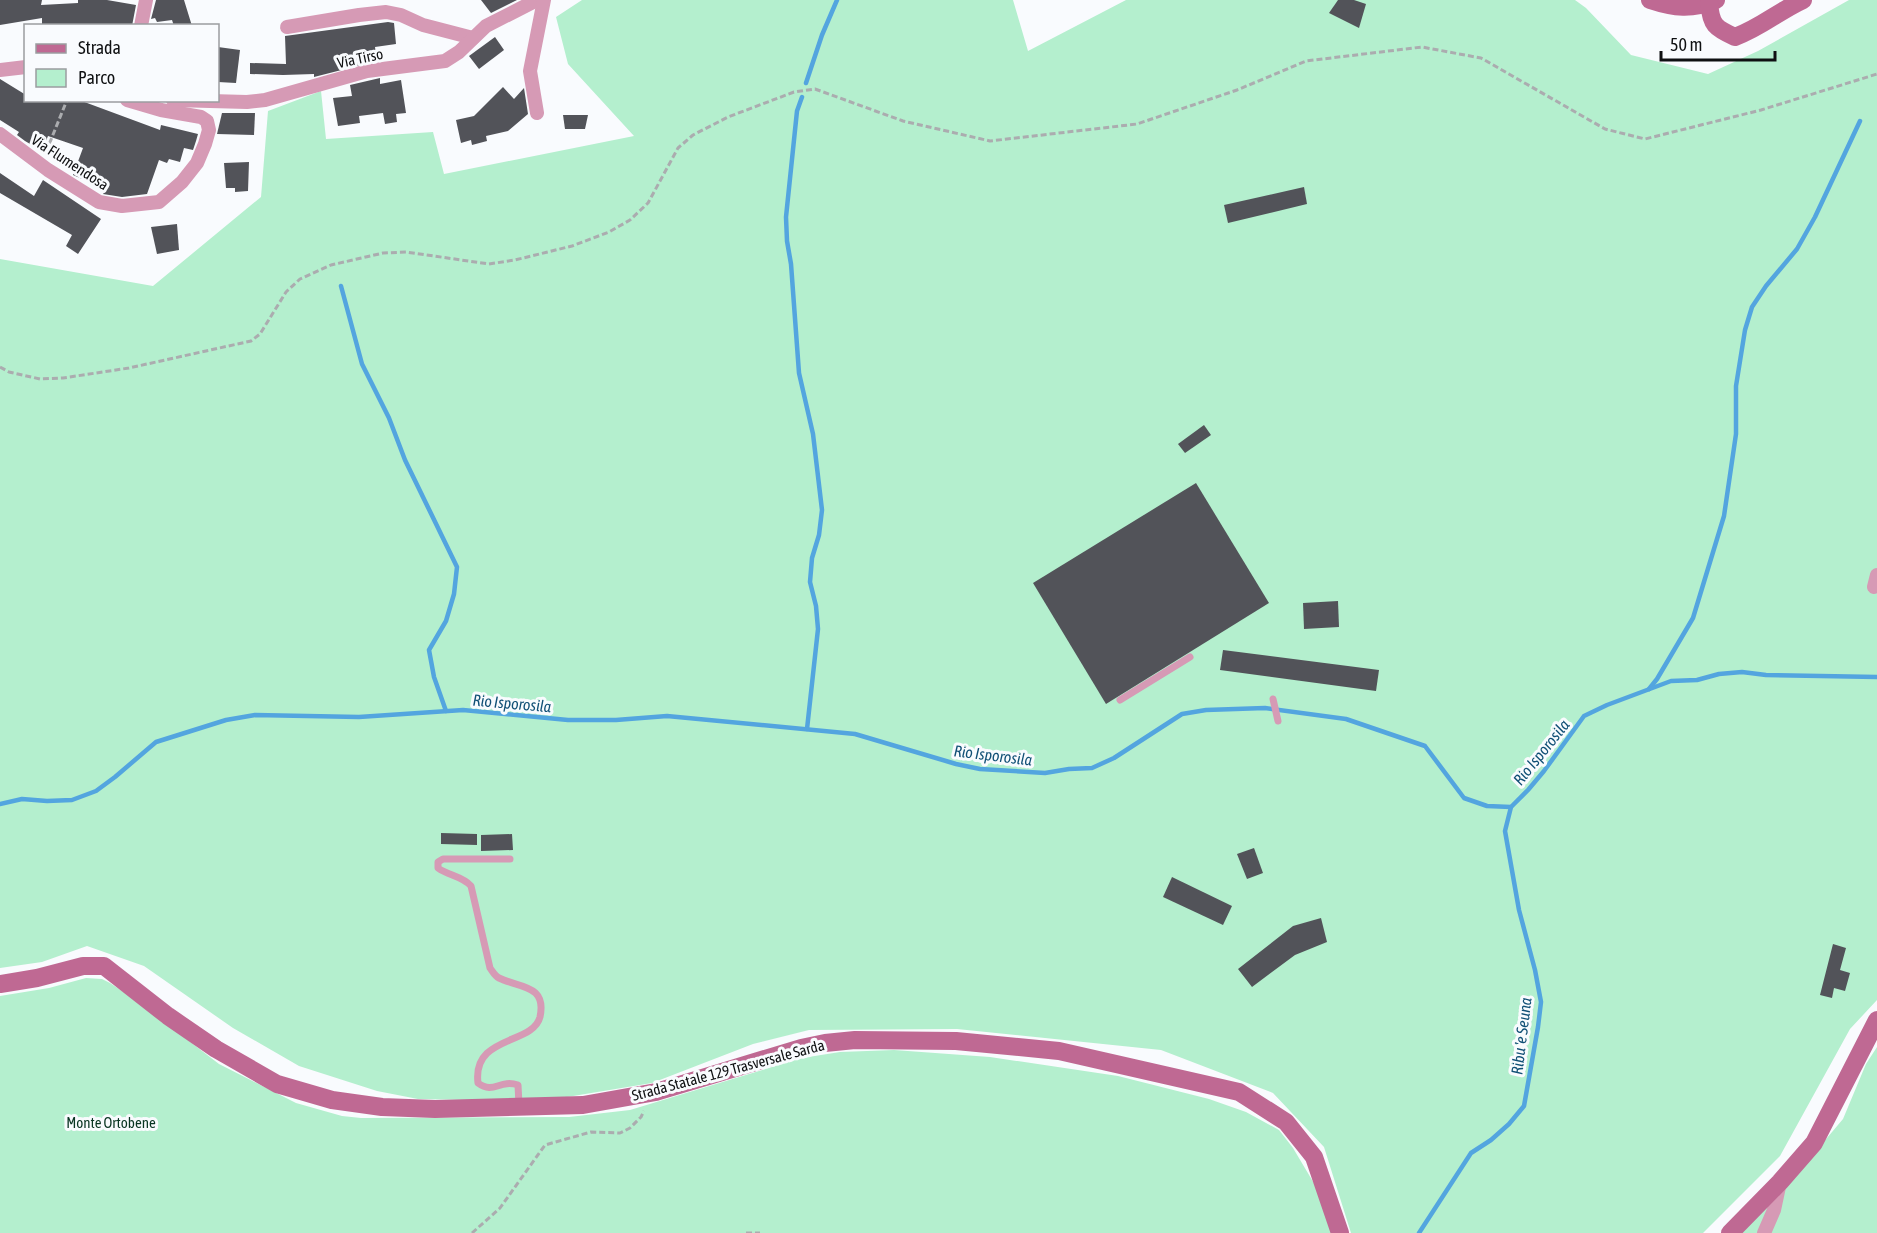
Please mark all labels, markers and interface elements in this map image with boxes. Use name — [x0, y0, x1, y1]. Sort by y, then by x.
legend — [24, 24, 219, 102]
scale bar — [1661, 24, 1775, 62]
text: 50 m — [1670, 34, 1702, 55]
text: Strada — [78, 37, 121, 58]
street label: Via Tirso — [336, 45, 384, 71]
text: Parco — [78, 67, 115, 88]
street label: Via Flumendosa — [28, 131, 112, 193]
water label: Rio Isporosila — [472, 691, 553, 716]
water label: Rio Isporosila — [1509, 715, 1574, 789]
water label: Rio Isporosila — [953, 741, 1034, 770]
water label: Ribu 'e Seuna — [1507, 996, 1535, 1076]
street label: Strada Statale 129 Trasversale Sarda — [630, 1036, 826, 1104]
park label: Monte Ortobene — [66, 1114, 156, 1131]

